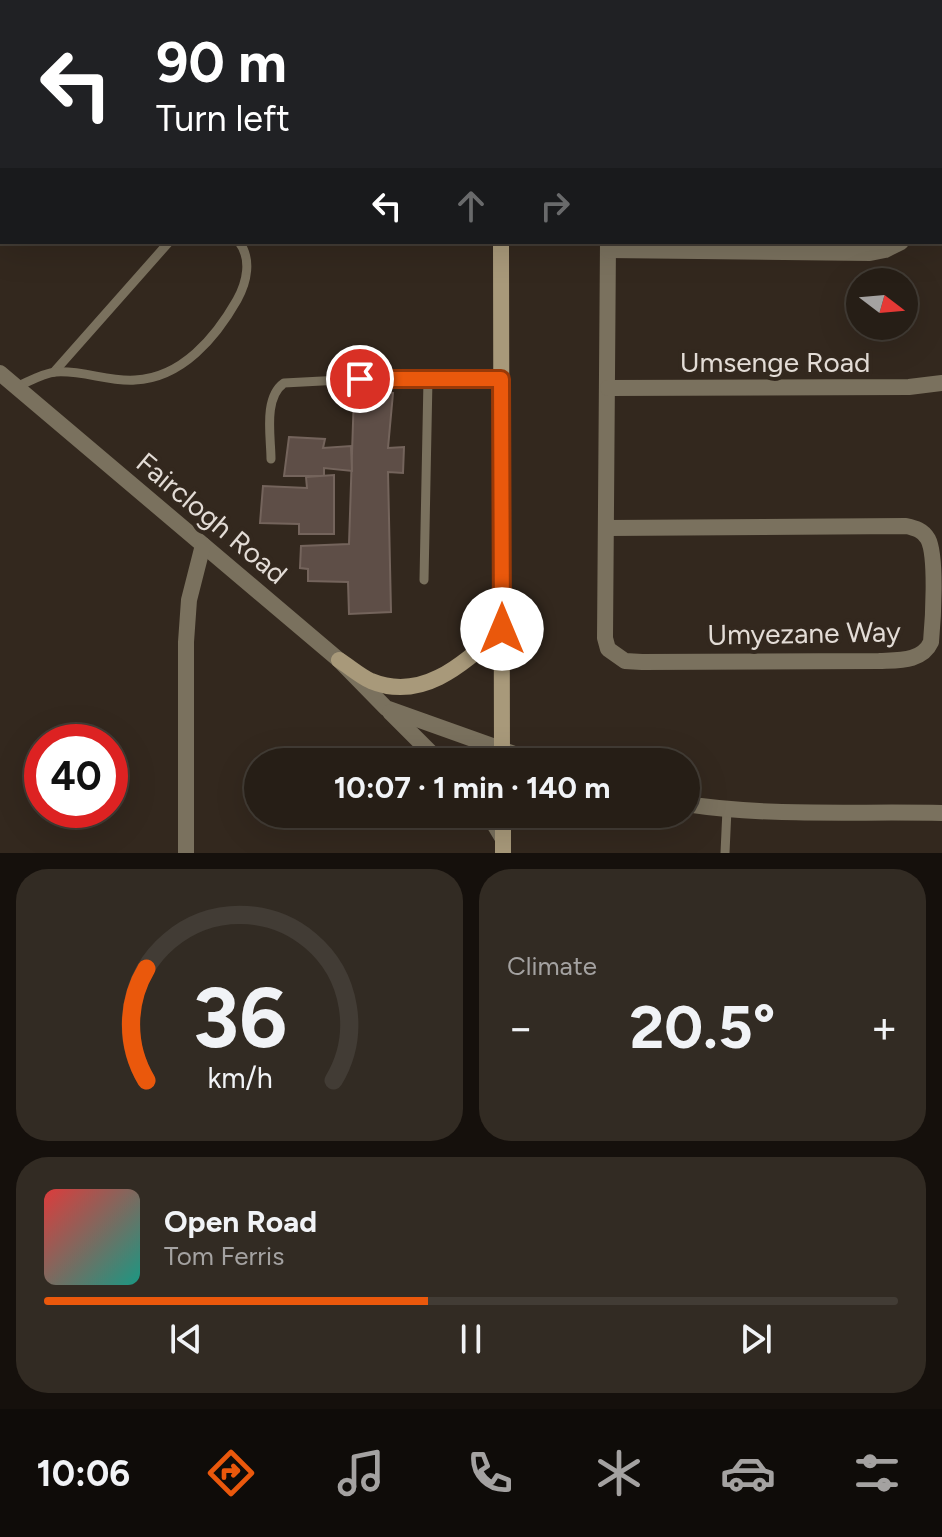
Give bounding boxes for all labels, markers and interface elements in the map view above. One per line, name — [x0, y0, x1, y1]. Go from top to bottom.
text: 90 m — [156, 29, 287, 96]
icon: left — [24, 32, 128, 136]
text: Turn left — [156, 97, 290, 140]
icon: left — [365, 184, 409, 228]
icon: ahead — [449, 184, 493, 228]
icon: right — [533, 184, 577, 228]
north arrow — [846, 268, 918, 340]
map controls — [846, 268, 918, 340]
pin — [326, 345, 394, 413]
street label: Umsenge Road — [680, 345, 870, 379]
icon: arrive — [338, 357, 382, 401]
street label: Fairclogh Road — [130, 445, 294, 591]
position arrow — [460, 587, 544, 671]
street label: Umyezane Way — [707, 614, 901, 652]
speed limit sign: 40 — [24, 724, 128, 828]
text: 10:07 · 1 min · 140 m — [334, 769, 610, 806]
text: Climate — [507, 950, 597, 982]
text: 36 — [192, 968, 287, 1068]
text: 20.5° — [629, 991, 776, 1063]
text: − — [507, 1001, 534, 1054]
text: + — [871, 1001, 898, 1054]
text: km/h — [207, 1061, 272, 1095]
text: Open Road — [164, 1203, 317, 1240]
text: Tom Ferris — [164, 1240, 284, 1272]
icon: previous — [164, 1317, 208, 1361]
icon: pause — [449, 1317, 493, 1361]
icon: next — [734, 1317, 778, 1361]
icon: directions — [203, 1445, 259, 1501]
icon: music — [333, 1445, 389, 1501]
icon: phone — [462, 1445, 518, 1501]
icon: climate — [591, 1445, 647, 1501]
icon: car — [720, 1445, 776, 1501]
icon: filters — [849, 1445, 905, 1501]
text: 10:06 — [37, 1452, 130, 1495]

